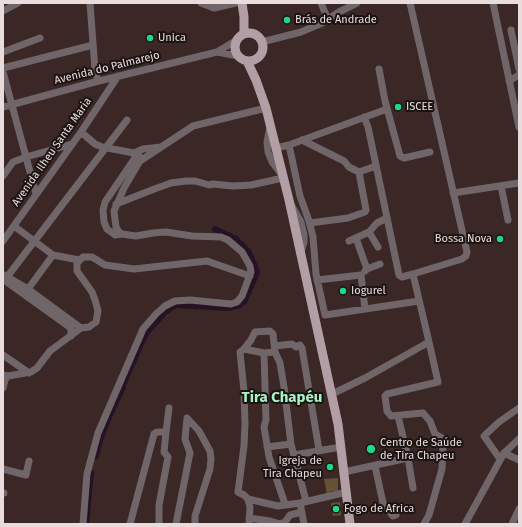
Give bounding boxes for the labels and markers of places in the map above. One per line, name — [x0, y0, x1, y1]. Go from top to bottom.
place label: Brás de Andrade — [295, 13, 377, 27]
marker: Brás de Andrade — [282, 15, 292, 25]
place label: Unica — [158, 31, 186, 45]
marker: Unica — [145, 33, 155, 43]
place label: ISCEE — [406, 100, 433, 114]
marker: ISCEE — [393, 102, 403, 112]
place label: Bossa Nova — [435, 232, 492, 246]
marker: Bossa Nova — [495, 234, 505, 244]
place label: Iogurel — [351, 284, 386, 298]
marker: Iogurel — [338, 286, 348, 296]
place label: Centro de Saúde de Tira Chapeu — [380, 436, 462, 462]
marker: Centro de Saúde de Tira Chapeu — [365, 443, 377, 455]
place label: Igreja de Tira Chapeu — [263, 454, 322, 480]
marker: Igreja de Tira Chapeu — [325, 462, 335, 472]
place label: Fogo de Africa — [344, 502, 414, 516]
marker: Fogo de Africa — [331, 504, 341, 514]

